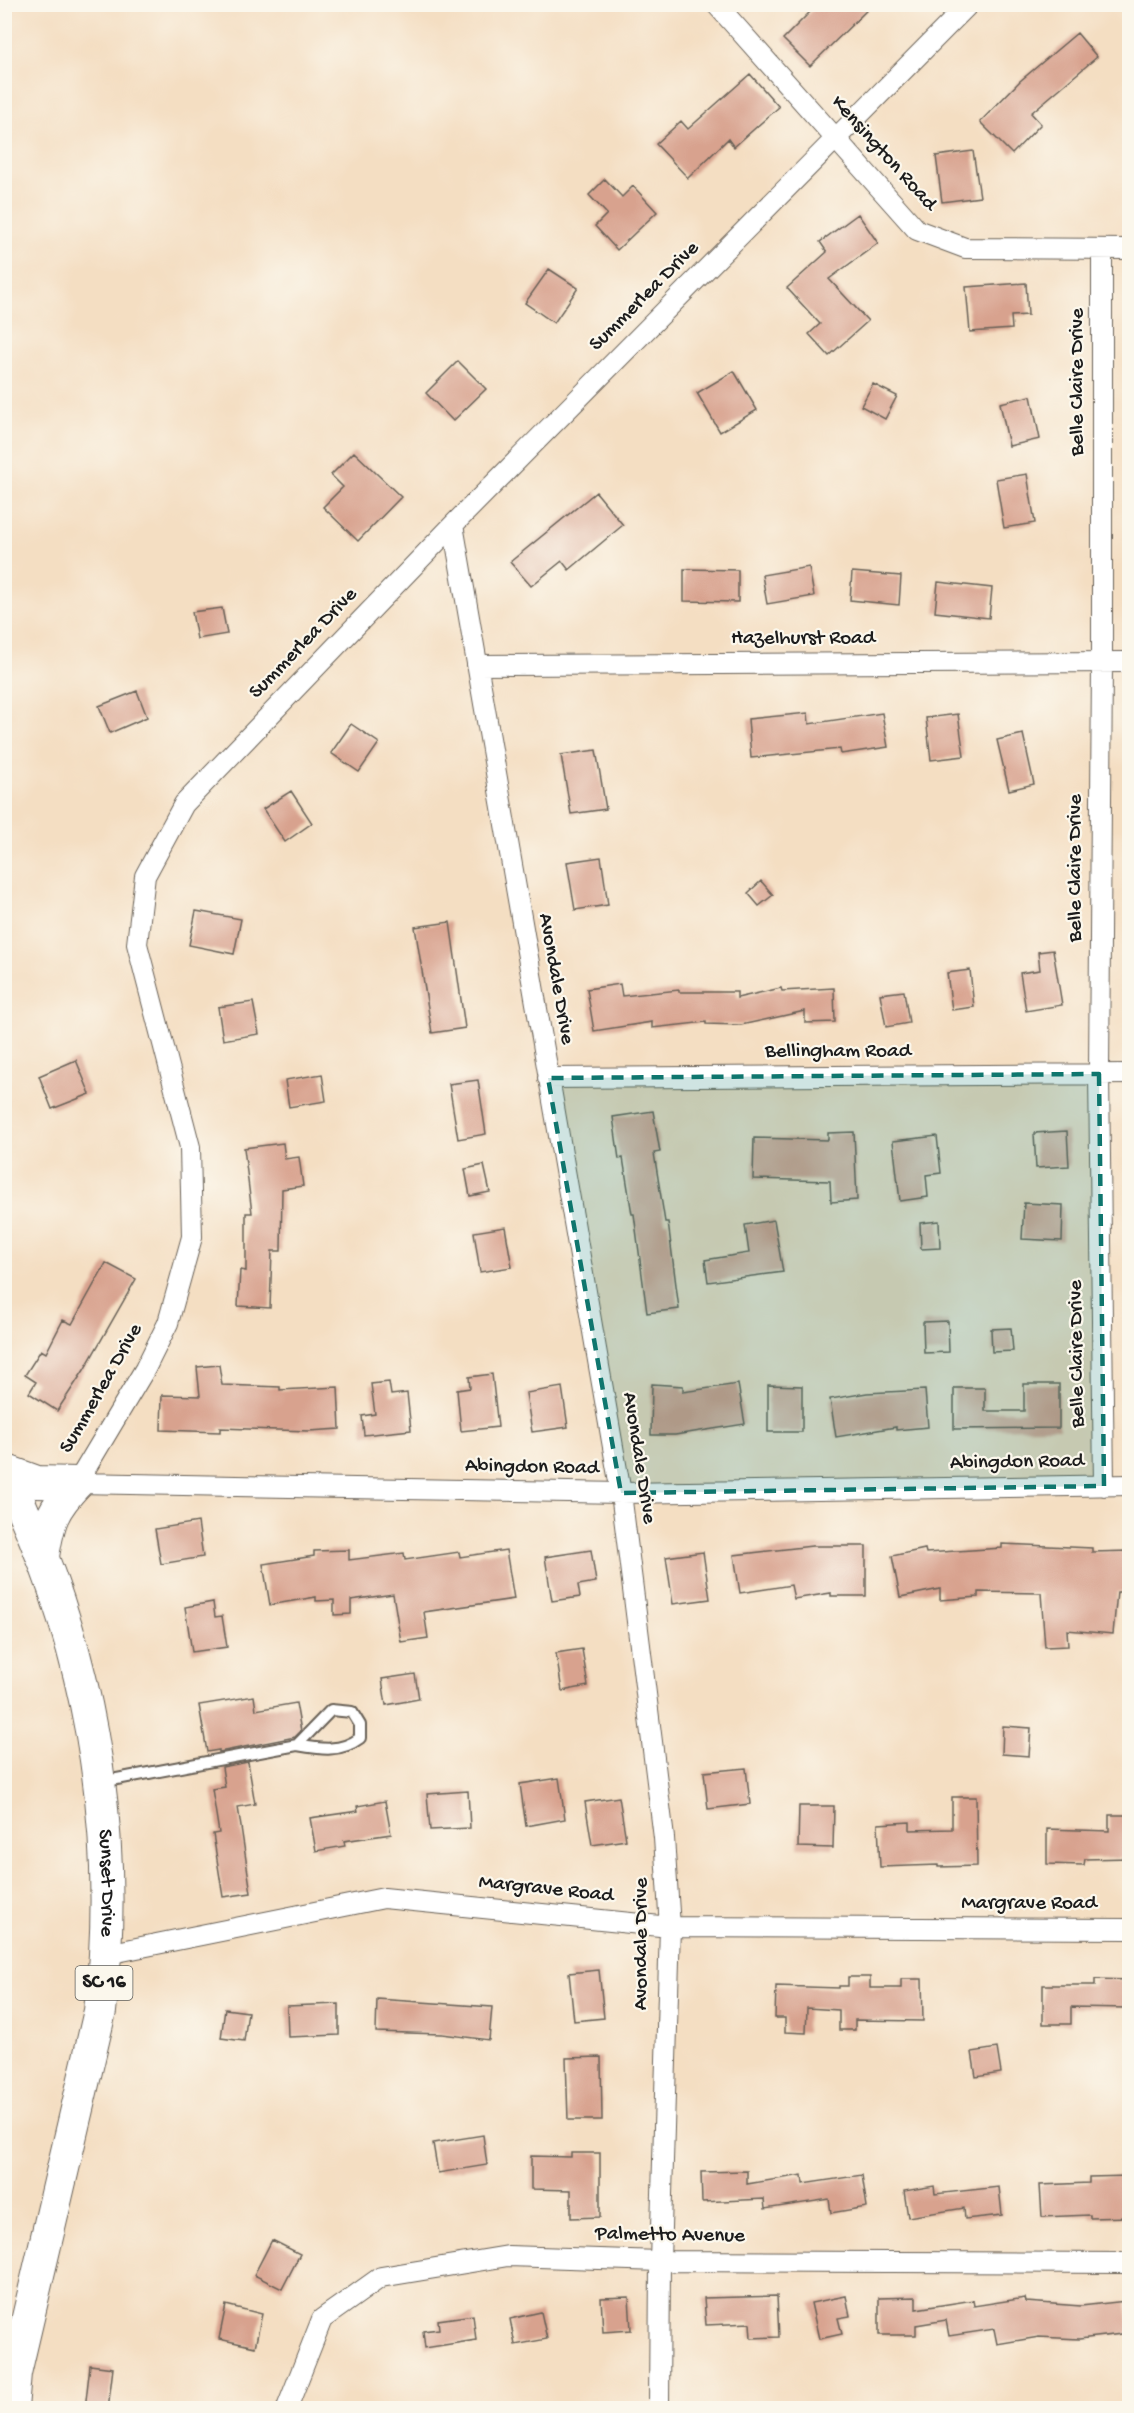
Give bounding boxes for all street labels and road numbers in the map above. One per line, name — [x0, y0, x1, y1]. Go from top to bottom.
street label: Kensington Road — [825, 91, 943, 218]
street label: Summerlea Drive — [585, 236, 706, 357]
street label: Belle Claire Drive — [1066, 307, 1091, 457]
street label: Summerlea Drive — [244, 582, 364, 705]
street label: Hazelhurst Road — [731, 627, 877, 652]
street label: Belle Claire Drive — [1064, 793, 1089, 943]
street label: Avondale Drive — [531, 911, 579, 1048]
street label: Bellingham Road — [764, 1040, 913, 1065]
street label: Belle Claire Drive — [1064, 1279, 1092, 1429]
street label: Summerlea Drive — [55, 1319, 150, 1458]
street label: Avondale Drive — [615, 1391, 661, 1527]
street label: Abingdon Road — [950, 1449, 1086, 1477]
street label: Abingdon Road — [465, 1454, 601, 1482]
street label: Sunset Drive — [91, 1828, 119, 1938]
street label: Margrave Road — [477, 1870, 616, 1910]
street label: Avondale Drive — [630, 1876, 655, 2010]
street label: Margrave Road — [961, 1892, 1099, 1917]
road number: SC 16 — [76, 1966, 132, 2000]
street label: Palmetto Avenue — [594, 2222, 746, 2250]

